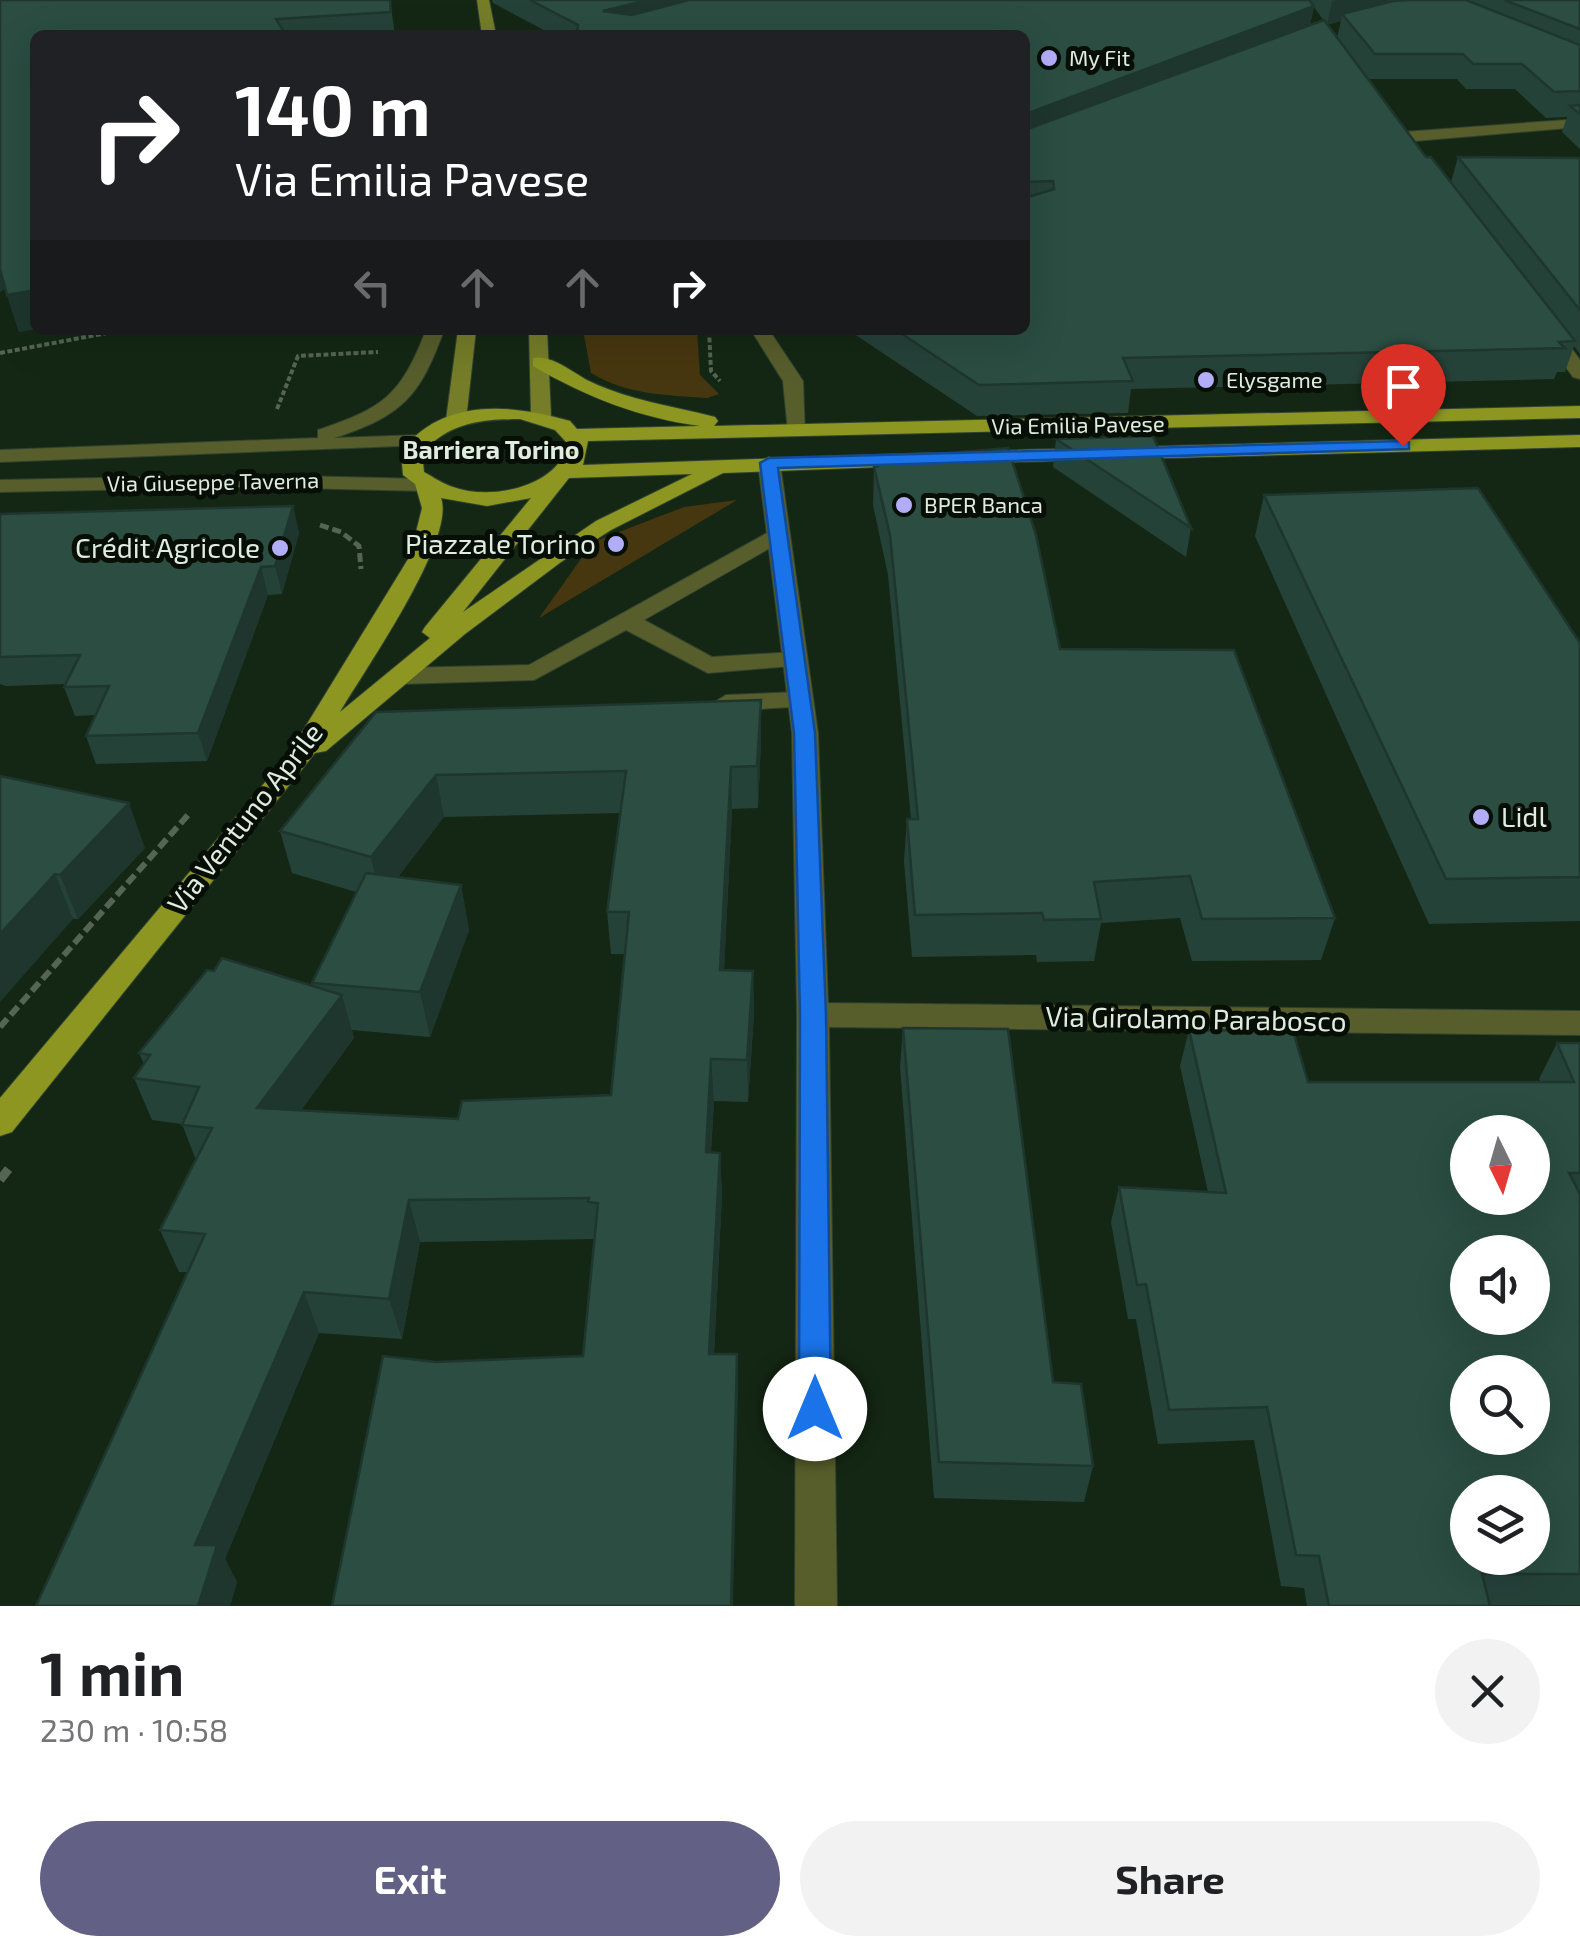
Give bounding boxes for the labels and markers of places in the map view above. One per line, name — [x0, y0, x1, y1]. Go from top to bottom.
place label: My Fit — [1069, 44, 1130, 70]
marker: My Fit — [1038, 47, 1060, 69]
pin — [1361, 344, 1446, 447]
place label: Elysgame — [1226, 366, 1323, 392]
marker: Elysgame — [1195, 369, 1217, 391]
place label: BPER Banca — [924, 491, 1043, 517]
marker: BPER Banca — [893, 494, 915, 516]
place label: Piazzale Torino — [405, 526, 596, 560]
place label: Crédit Agricole — [75, 530, 260, 564]
marker: Piazzale Torino — [605, 533, 627, 555]
marker: Crédit Agricole — [269, 537, 291, 559]
place label: Lidl — [1501, 799, 1547, 833]
marker: Lidl — [1470, 806, 1492, 828]

